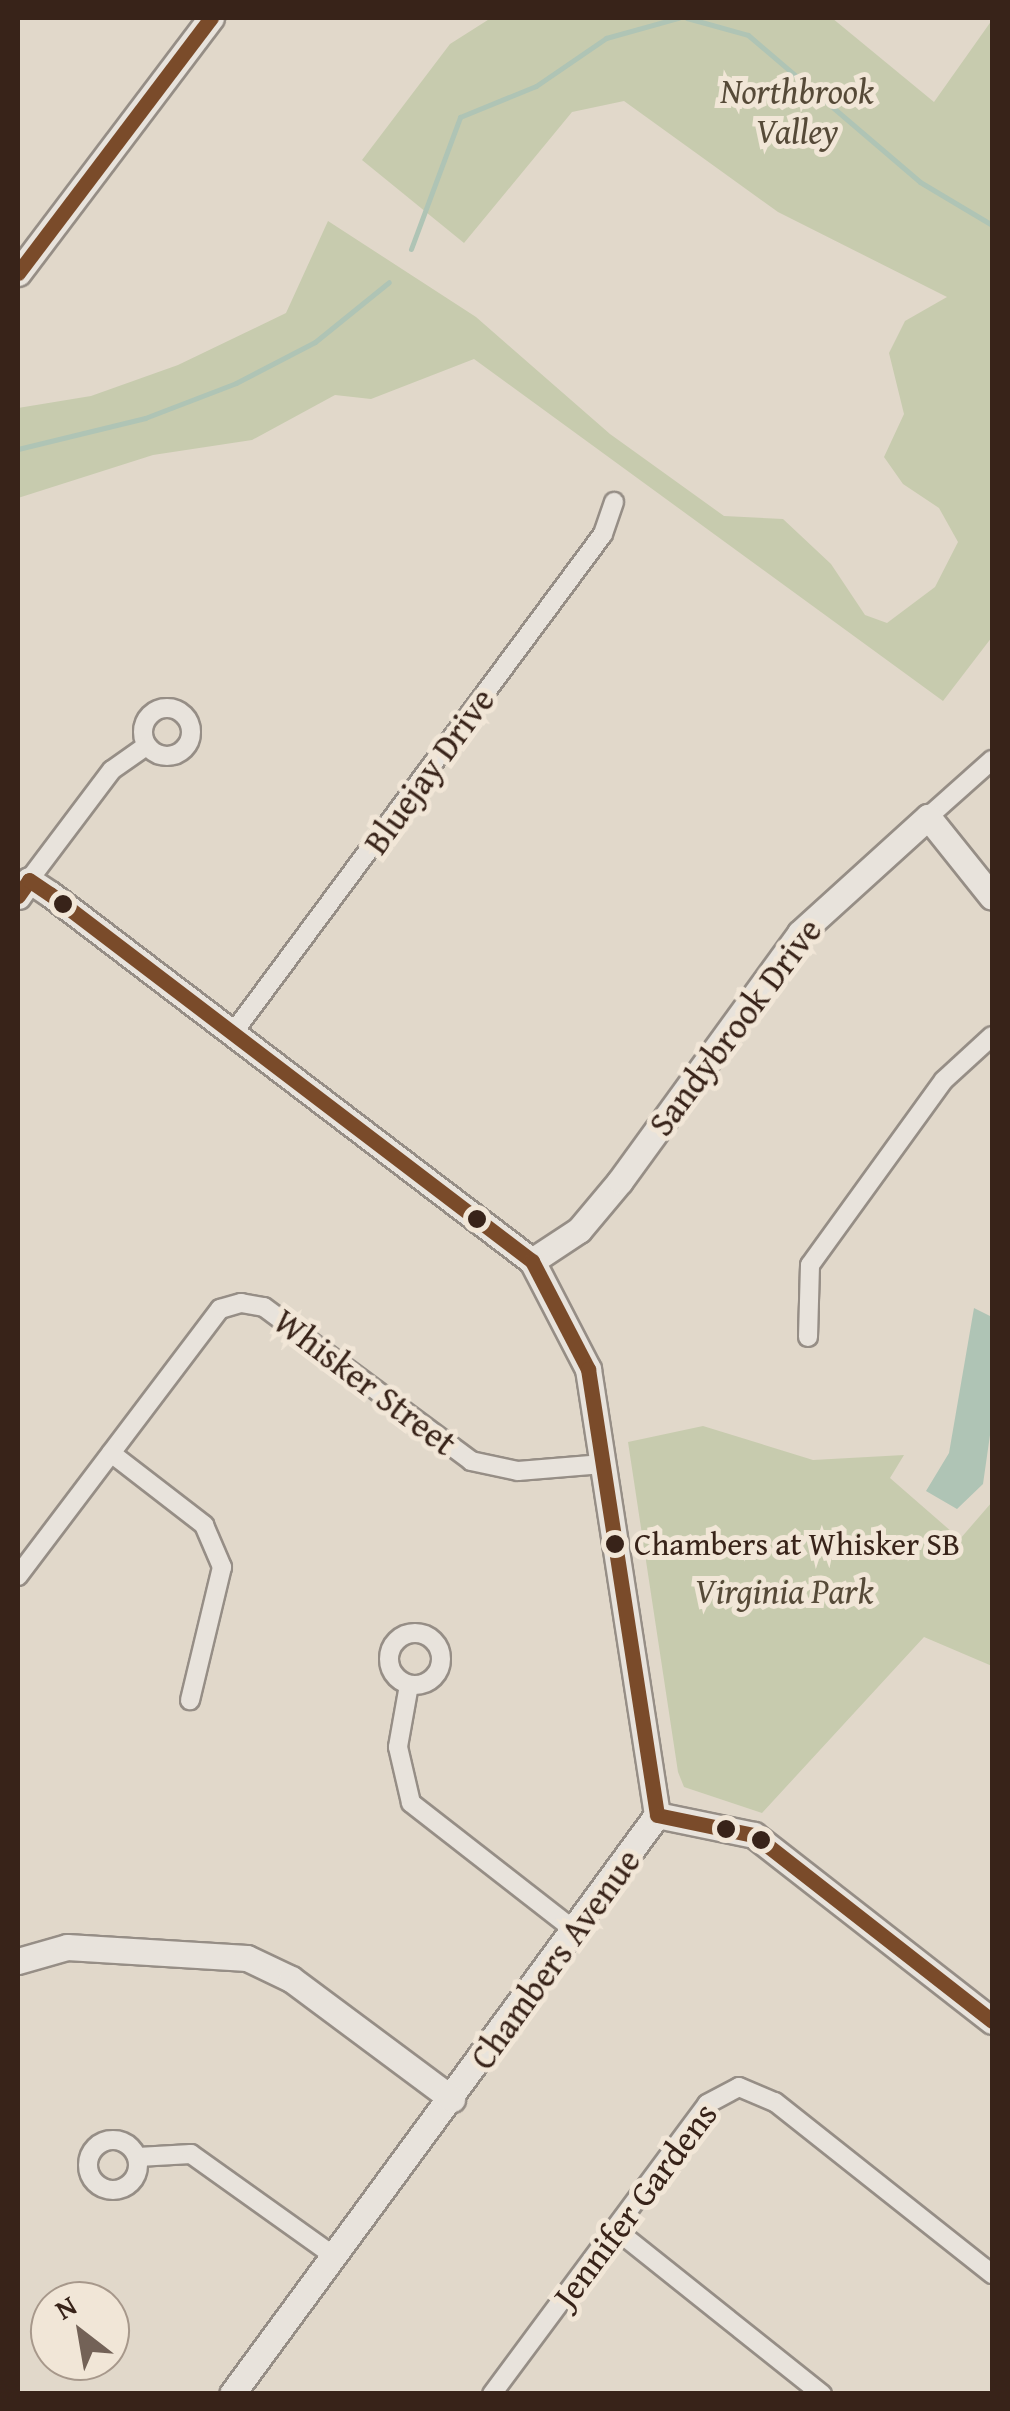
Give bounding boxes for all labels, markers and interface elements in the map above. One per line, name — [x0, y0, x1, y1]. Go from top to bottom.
park label: Northbrook Valley — [720, 70, 874, 152]
street label: Bluejay Drive — [355, 680, 503, 862]
unlabelled marker — [53, 894, 73, 914]
street label: Sandybrook Drive — [640, 910, 830, 1144]
unlabelled marker — [467, 1209, 487, 1229]
street label: Whisker Street — [266, 1300, 464, 1464]
place label: Chambers at Whisker SB — [634, 1525, 960, 1563]
marker: Chambers at Whisker SB — [605, 1534, 625, 1554]
park label: Virginia Park — [694, 1570, 874, 1612]
unlabelled marker — [716, 1819, 736, 1839]
unlabelled marker — [751, 1830, 771, 1850]
street label: Chambers Avenue — [461, 1841, 649, 2077]
street label: Jennifer Gardens — [544, 2094, 726, 2316]
north arrow — [30, 2281, 130, 2381]
text: N — [47, 2284, 84, 2329]

